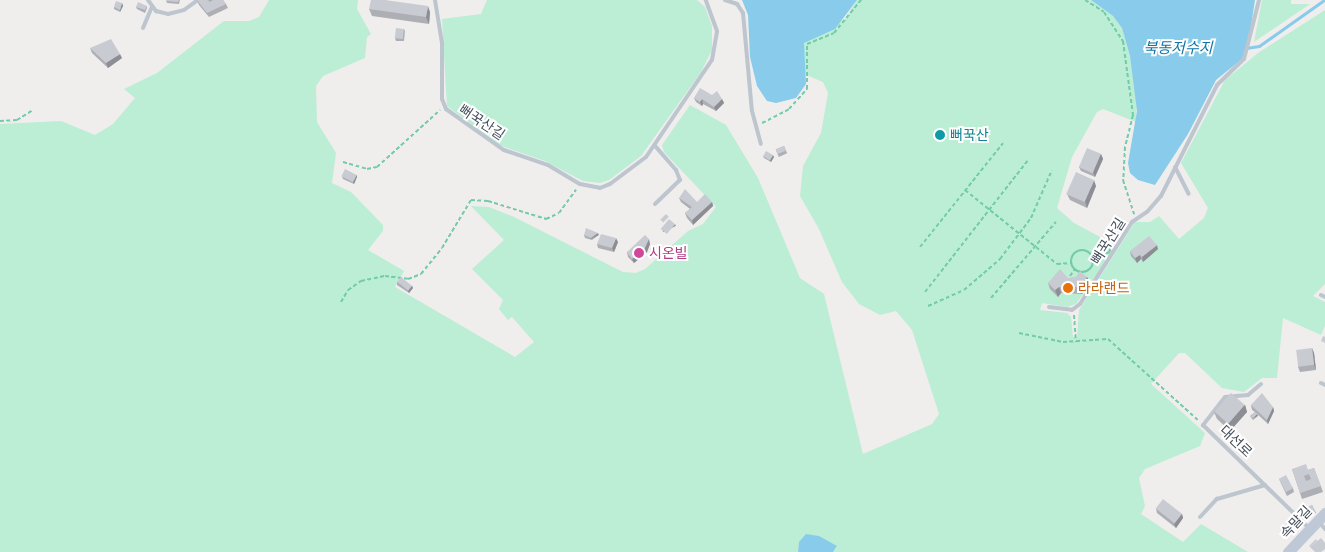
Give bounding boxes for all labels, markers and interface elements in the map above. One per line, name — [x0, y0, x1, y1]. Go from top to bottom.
water label: 북동저수지 — [1144, 39, 1212, 57]
street label: 뻐꾹산길 — [456, 101, 508, 143]
place label: 뻐꾹산 — [950, 127, 989, 143]
marker: 뻐꾹산 — [934, 129, 946, 141]
street label: 뻐꾹산길 — [1087, 215, 1129, 267]
place label: 시온빌 — [649, 245, 688, 261]
marker: 시온빌 — [633, 247, 645, 259]
place label: 라라랜드 — [1078, 280, 1130, 296]
marker: 라라랜드 — [1062, 282, 1074, 294]
street label: 대선로 — [1216, 422, 1256, 460]
street label: 속말길 — [1277, 502, 1315, 542]

